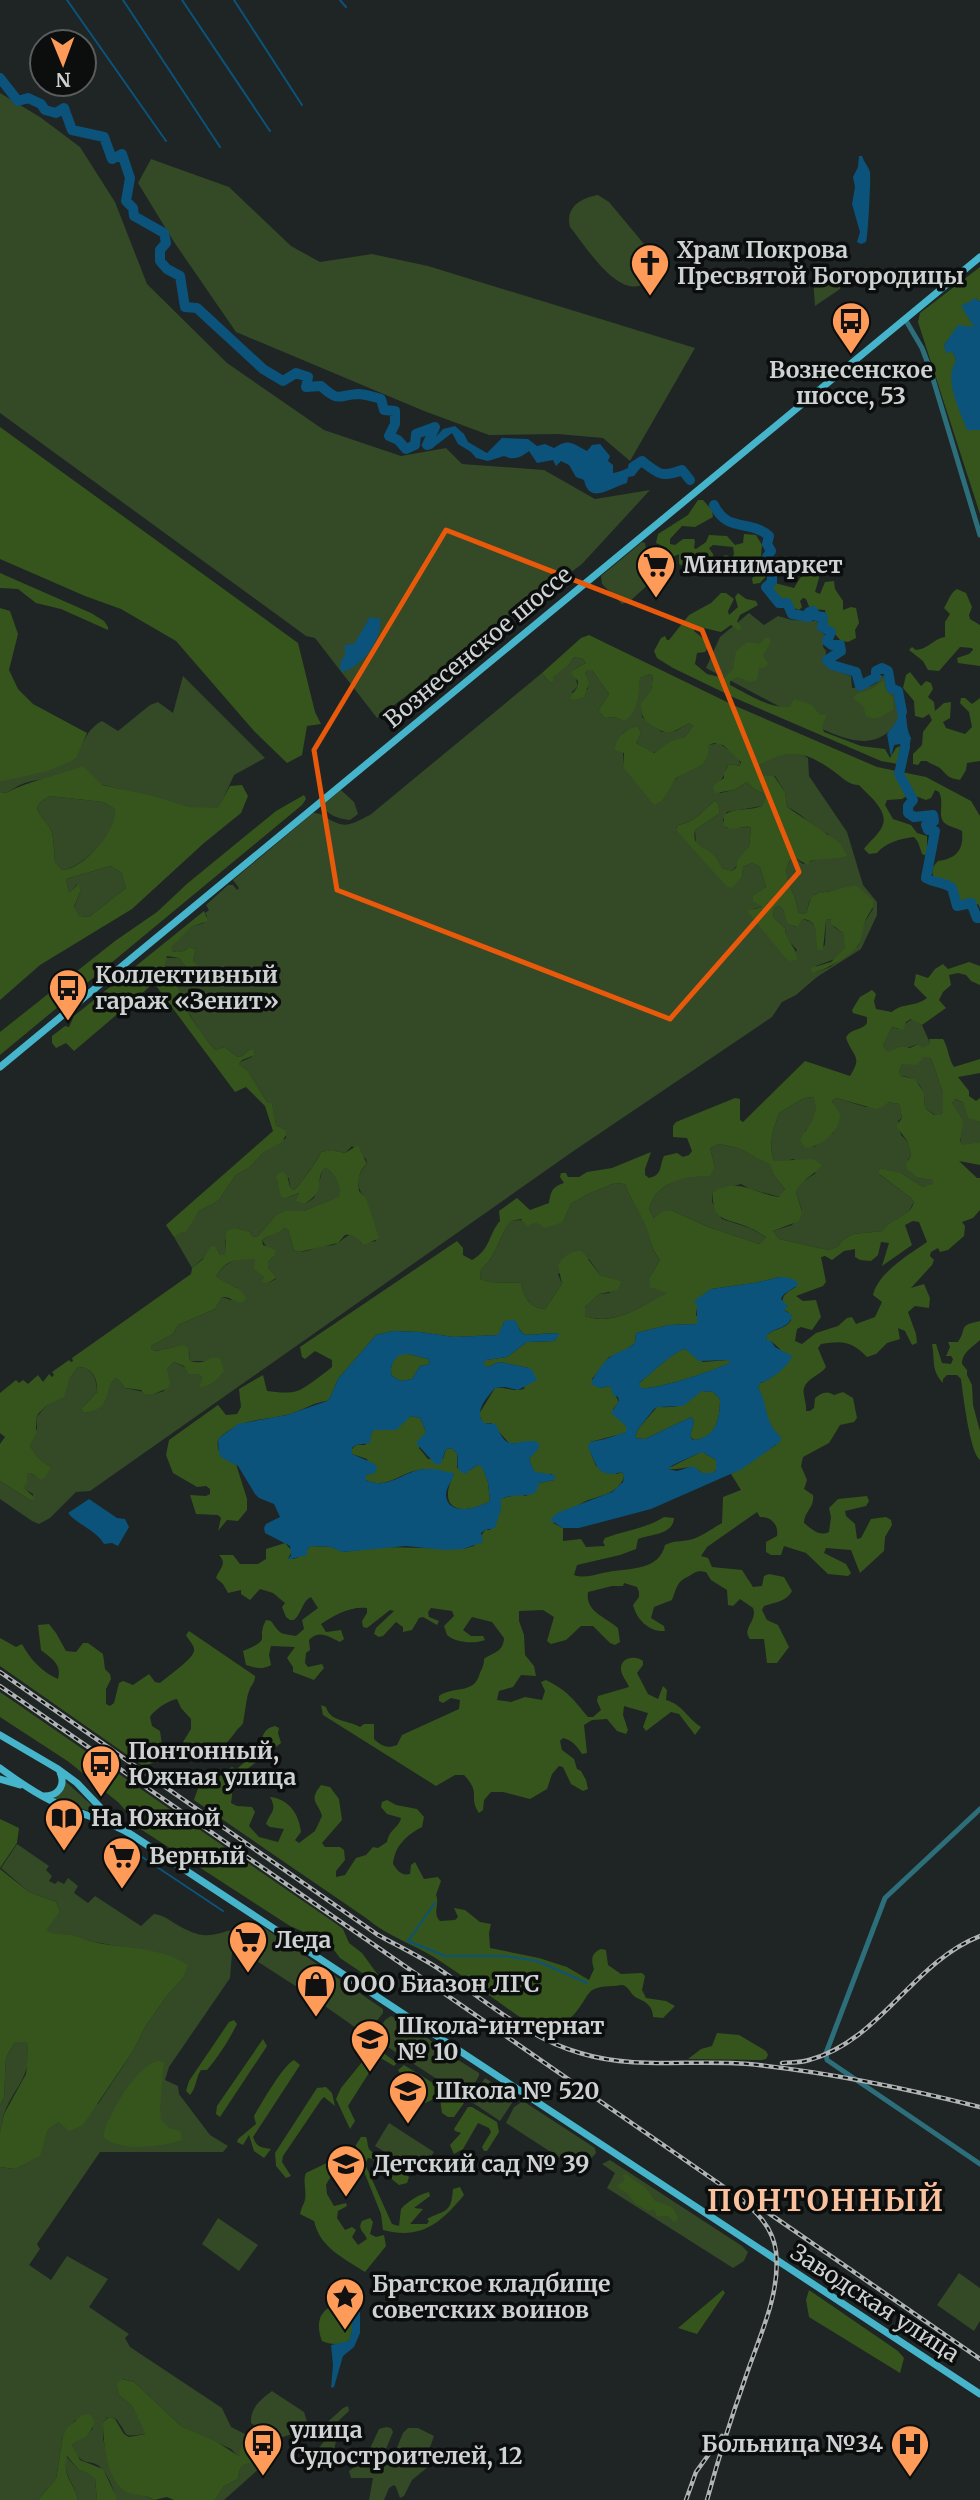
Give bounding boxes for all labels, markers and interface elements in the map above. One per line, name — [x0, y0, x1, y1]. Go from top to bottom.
north arrow — [28, 28, 98, 98]
text: N — [56, 68, 71, 92]
place label: Храм Покрова Пресвятой Богородицы — [677, 235, 964, 290]
church icon: Храм Покрова Пресвятой Богородицы — [629, 242, 671, 297]
bus stop icon: Вознесенское шоссе, 53 — [830, 300, 872, 355]
place label: Вознесенское шоссе, 53 — [769, 355, 933, 411]
supermarket icon: Минимаркет — [635, 544, 677, 599]
place label: Минимаркет — [683, 550, 843, 579]
street label: Вознесенское шоссе — [378, 560, 577, 733]
place label: Коллективный гараж «Зенит» — [95, 960, 279, 1015]
bus stop icon: Коллективный гараж «Зенит» — [47, 967, 89, 1022]
place label: Понтонный, Южная улица — [128, 1736, 296, 1791]
bus stop icon: Понтонный, Южная улица — [80, 1743, 122, 1798]
library icon: На Южной — [43, 1797, 85, 1852]
place label: На Южной — [91, 1803, 221, 1832]
supermarket icon: Верный — [101, 1835, 143, 1890]
place label: Верный — [149, 1841, 246, 1870]
supermarket icon: Леда — [227, 1919, 269, 1974]
place label: Леда — [275, 1925, 332, 1954]
shop icon: ООО Биазон ЛГС — [295, 1963, 337, 2018]
place label: ООО Биазон ЛГС — [343, 1969, 540, 1998]
place label: Школа-интернат № 10 — [397, 2011, 605, 2066]
school or university icon: Школа-интернат № 10 — [349, 2018, 391, 2073]
school or university icon: Школа № 520 — [387, 2070, 429, 2125]
place label: Школа № 520 — [435, 2076, 600, 2105]
school or university icon: Детский сад № 39 — [325, 2143, 367, 2198]
place label: Детский сад № 39 — [373, 2149, 589, 2178]
district label: ПОНТОННЫЙ — [707, 2181, 945, 2219]
street label: Заводская улица — [785, 2237, 965, 2368]
place label: Братское кладбище советских воинов — [372, 2269, 611, 2324]
place icon: Братское кладбище советских воинов — [324, 2276, 366, 2331]
place label: улица Судостроителей, 12 — [290, 2415, 522, 2471]
bus stop icon: улица Судостроителей, 12 — [242, 2422, 284, 2477]
hospital icon: Больница №34 — [889, 2423, 931, 2478]
place label: Больница №34 — [701, 2429, 883, 2458]

